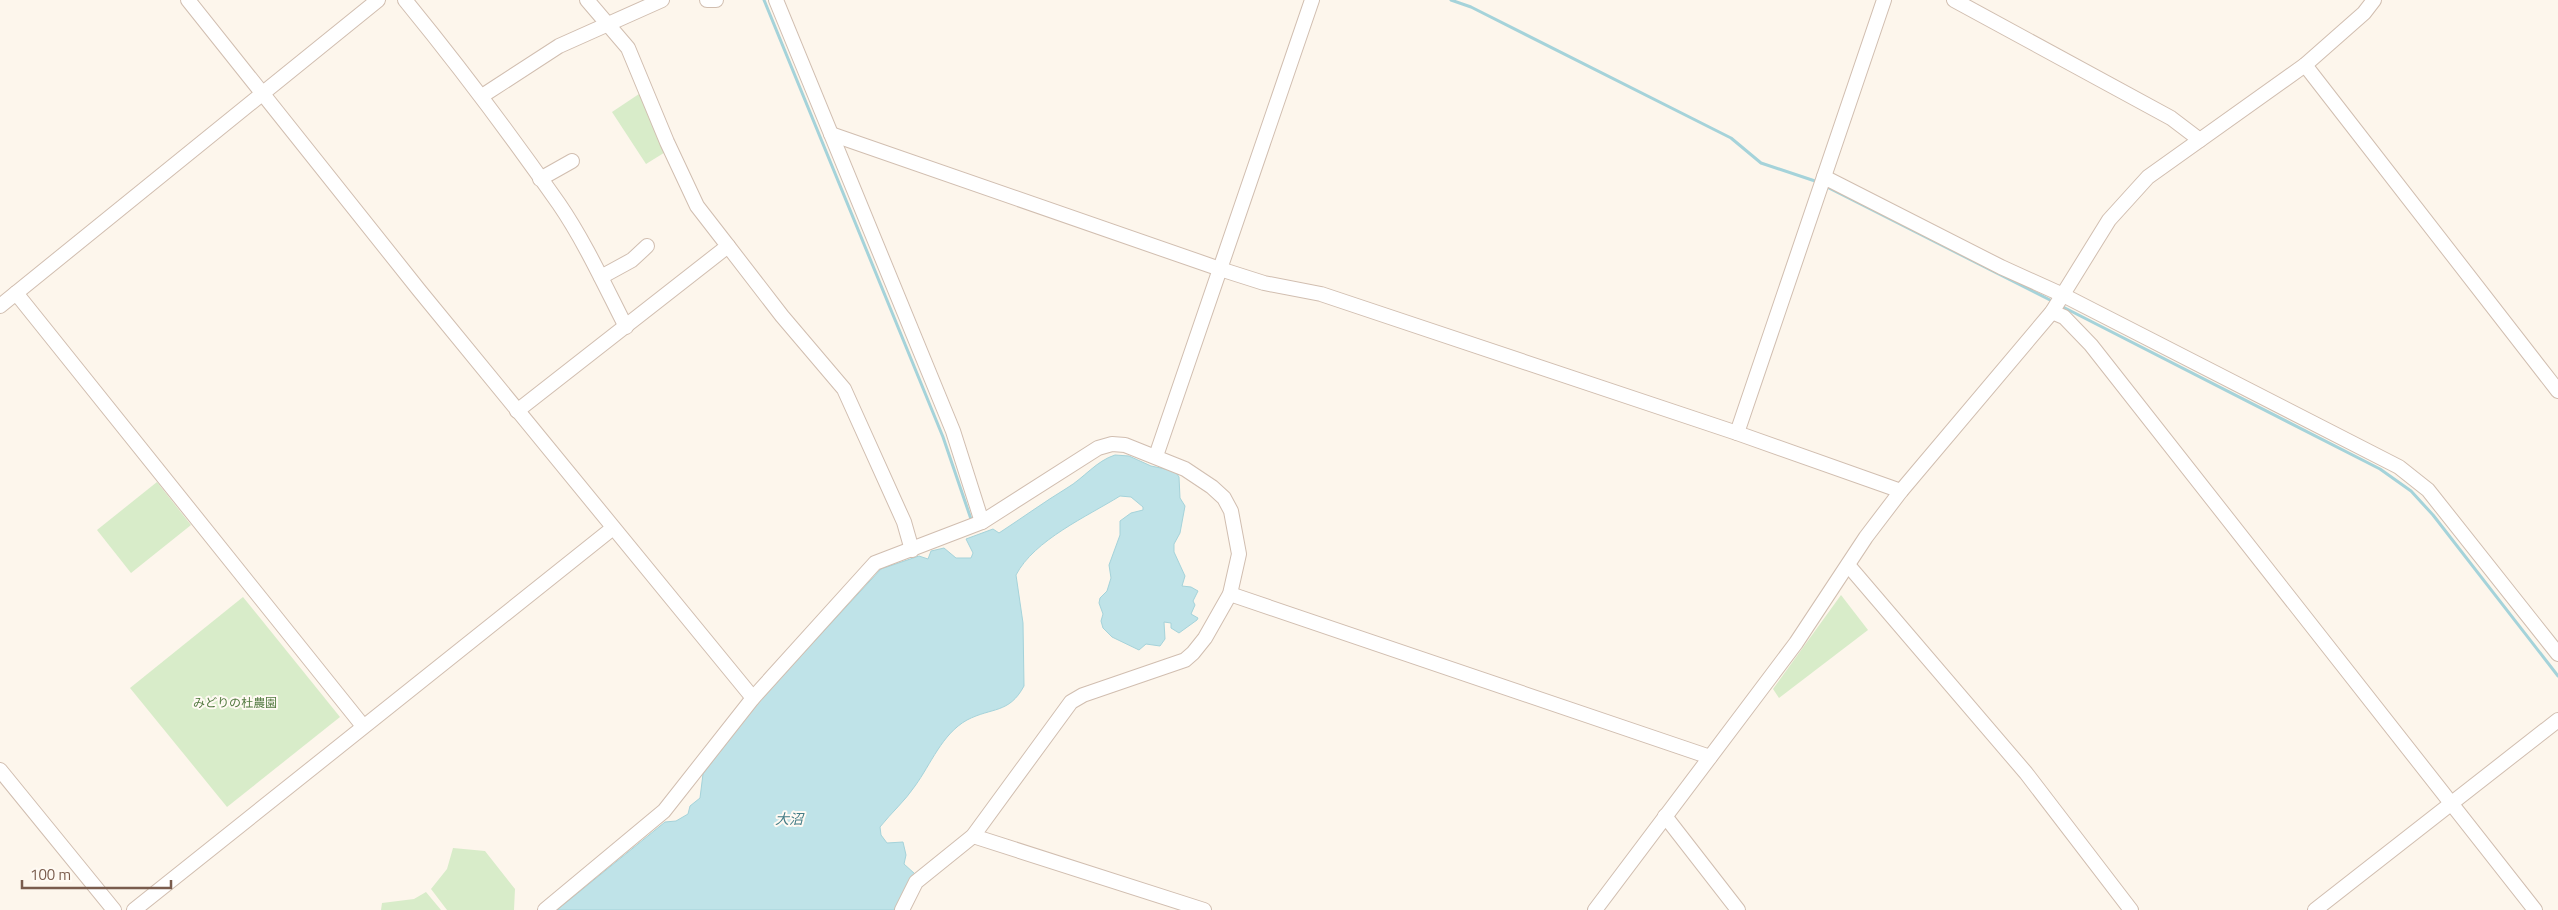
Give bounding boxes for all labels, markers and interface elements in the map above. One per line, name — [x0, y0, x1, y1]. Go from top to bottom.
park label: みどりの杜農園 — [193, 693, 277, 712]
water label: 大沼 — [775, 808, 805, 829]
scale bar — [22, 858, 171, 890]
text: 100 m — [30, 863, 71, 886]

